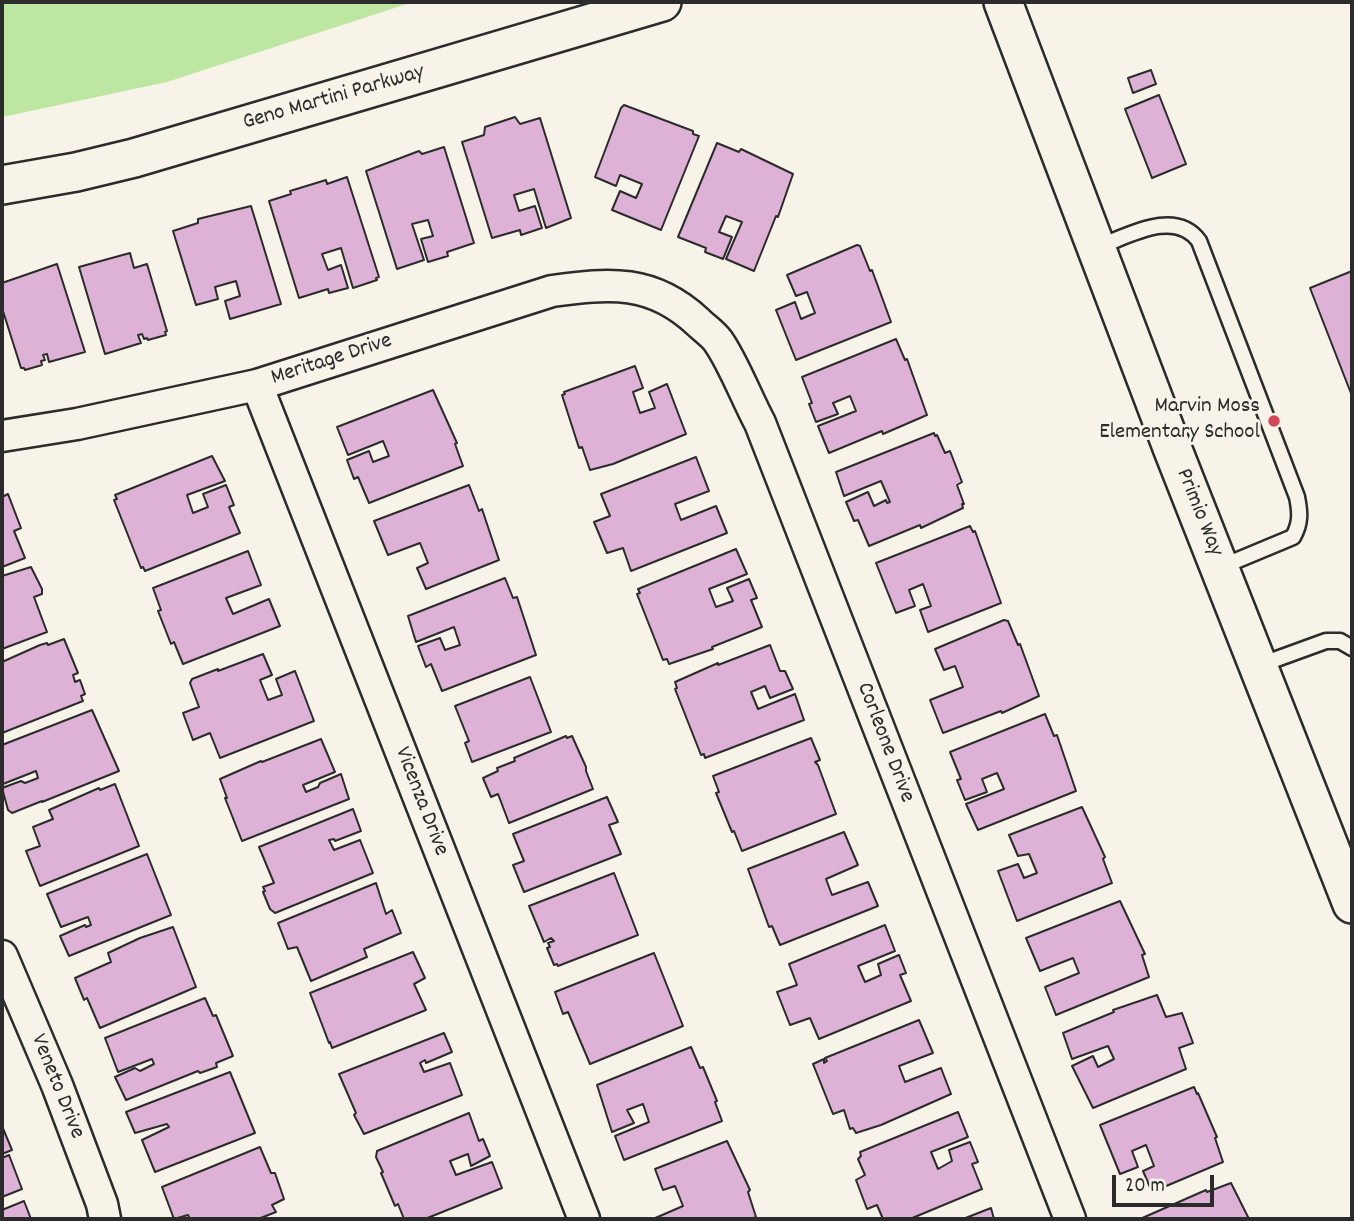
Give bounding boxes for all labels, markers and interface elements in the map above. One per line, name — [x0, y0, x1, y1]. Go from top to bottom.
street label: Geno Martini Parkway — [240, 60, 428, 138]
street label: Meritage Drive — [268, 329, 396, 393]
place label: Marvin Moss Elementary School — [1099, 394, 1260, 448]
marker: Marvin Moss Elementary School — [1266, 413, 1282, 429]
street label: Primio Way — [1168, 465, 1228, 561]
street label: Corleone Drive — [848, 679, 920, 807]
street label: Vicenza Drive — [387, 744, 453, 860]
street label: Veneto Drive — [23, 1031, 89, 1143]
scale bar — [1116, 1162, 1218, 1206]
text: 20 m — [1125, 1172, 1165, 1202]

